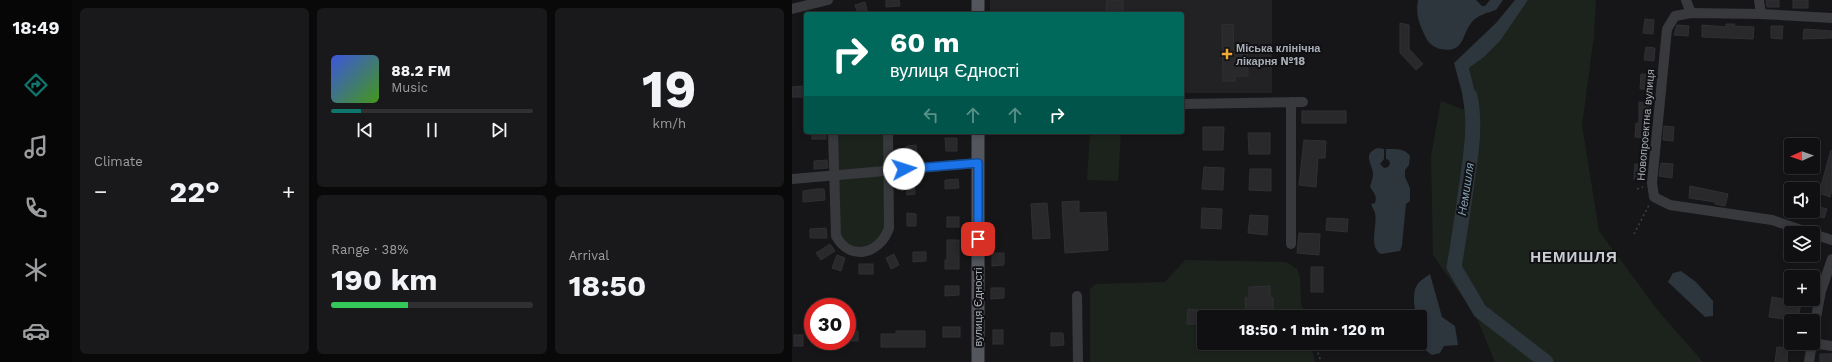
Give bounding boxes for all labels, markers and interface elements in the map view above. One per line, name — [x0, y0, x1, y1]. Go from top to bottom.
text: 18:49 — [12, 17, 60, 38]
text: 60 m — [890, 26, 960, 59]
icon: right — [824, 28, 876, 80]
place label: Міська клінічна лікарня №18 — [1236, 42, 1321, 68]
marker: Міська клінічна лікарня №18 — [1221, 48, 1233, 60]
text: 19 — [642, 59, 697, 120]
text: вулиця Єдності — [890, 60, 1019, 81]
text: 88.2 FM — [391, 62, 451, 80]
street label: Новопроектна вулиця — [1635, 69, 1657, 181]
icon: directions — [22, 71, 50, 99]
text: Music — [391, 80, 428, 95]
icon: left — [920, 104, 942, 126]
icon: ahead — [962, 104, 984, 126]
icon: ahead — [1004, 104, 1026, 126]
icon: right — [1046, 104, 1068, 126]
text: km/h — [653, 116, 686, 131]
icon: previous — [354, 119, 376, 141]
icon: pause — [421, 119, 443, 141]
icon: next — [488, 119, 510, 141]
icon: music — [22, 133, 50, 161]
north arrow — [1784, 138, 1820, 174]
map controls — [1784, 138, 1820, 350]
position arrow — [883, 148, 925, 190]
text: Climate — [94, 154, 143, 169]
water label: Немишля — [1455, 161, 1477, 216]
text: 22° — [169, 174, 220, 209]
text: − — [94, 179, 107, 204]
text: + — [282, 179, 295, 204]
button: sound — [1784, 182, 1820, 218]
icon: phone — [22, 194, 50, 222]
pin — [961, 222, 995, 256]
button: layers — [1784, 226, 1820, 262]
icon: arrive — [967, 228, 989, 250]
text: Range · 38% — [331, 242, 408, 257]
text: Arrival — [569, 248, 609, 263]
district label: НЕМИШЛЯ — [1530, 248, 1618, 266]
icon: climate — [22, 256, 50, 284]
text: 190 km — [331, 262, 438, 297]
text: 18:50 — [569, 268, 646, 303]
street label: вулиця Єдності — [972, 268, 985, 346]
button: + — [1784, 270, 1820, 306]
speed limit sign: 30 — [804, 298, 856, 350]
button: − — [1784, 314, 1820, 350]
icon: car — [22, 317, 50, 345]
text: 18:50 · 1 min · 120 m — [1239, 321, 1385, 339]

